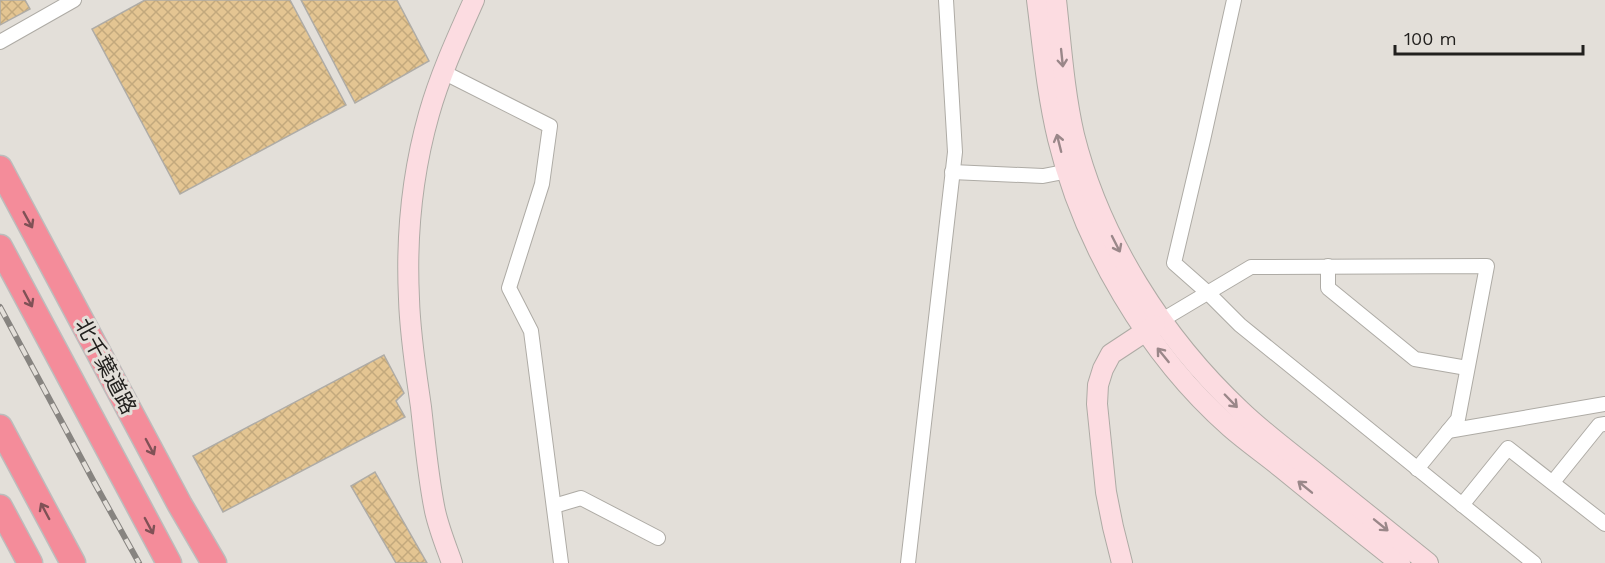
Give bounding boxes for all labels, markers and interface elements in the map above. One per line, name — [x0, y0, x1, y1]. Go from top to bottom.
scale bar — [1395, 18, 1582, 56]
text: 100 m — [1404, 28, 1457, 49]
one-way arrow — [1057, 48, 1068, 68]
one-way arrow — [1053, 134, 1065, 153]
one-way arrow — [22, 211, 34, 228]
one-way arrow — [1111, 235, 1122, 253]
one-way arrow — [22, 290, 34, 308]
street label: 北千葉道路 — [70, 314, 142, 418]
one-way arrow — [1157, 347, 1170, 363]
one-way arrow — [1224, 393, 1238, 408]
one-way arrow — [145, 438, 156, 456]
one-way arrow — [1298, 481, 1314, 494]
one-way arrow — [39, 503, 50, 521]
one-way arrow — [144, 517, 155, 535]
one-way arrow — [1373, 519, 1389, 532]

